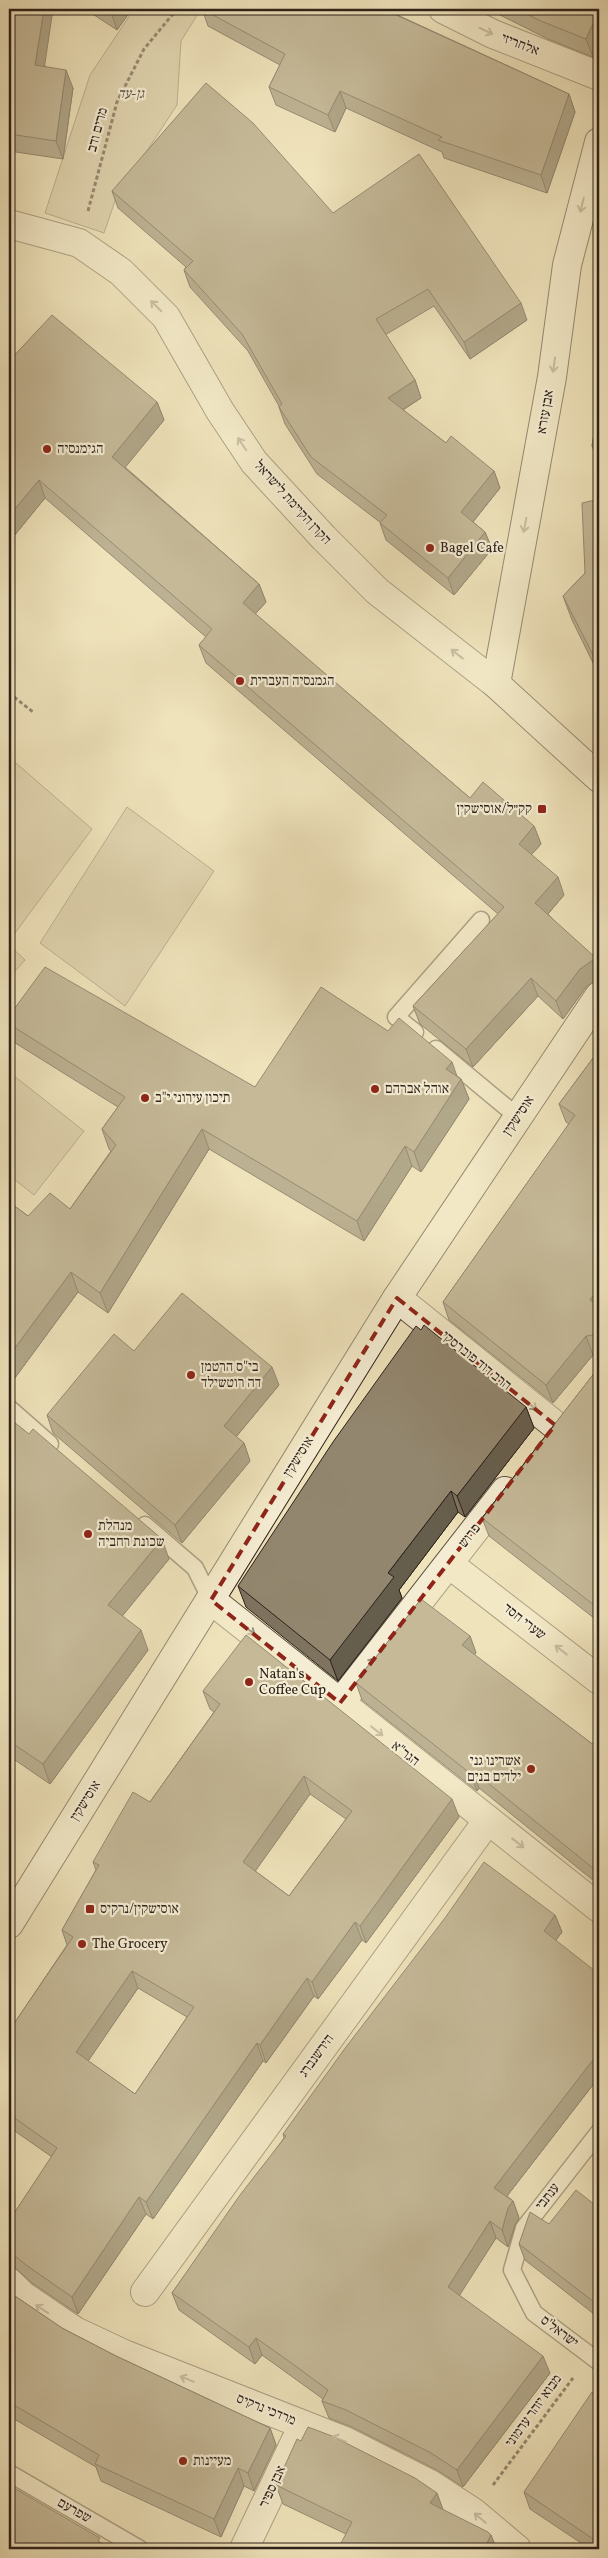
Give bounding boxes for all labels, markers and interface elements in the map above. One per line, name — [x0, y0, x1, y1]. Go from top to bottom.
one-way arrow — [479, 26, 494, 36]
street label: אלחריזי — [498, 29, 542, 61]
park label: גן-עד — [118, 85, 145, 104]
street label: מרים ודב — [83, 106, 113, 154]
one-way arrow — [577, 197, 586, 213]
one-way arrow — [150, 301, 162, 313]
one-way arrow — [549, 357, 559, 373]
street label: אבן עזרא — [533, 388, 559, 436]
one-way arrow — [236, 437, 246, 451]
place label: הגימנסיה — [57, 440, 103, 459]
marker: הגימנסיה — [41, 443, 53, 455]
street label: הקרן הקיימת לישראל — [249, 457, 335, 549]
one-way arrow — [520, 517, 529, 533]
place label: Bagel Cafe — [440, 539, 504, 558]
marker: Bagel Cafe — [424, 542, 436, 554]
one-way arrow — [451, 648, 464, 659]
place label: הגמנסיה העברית — [250, 672, 334, 691]
marker: הגמנסיה העברית — [234, 675, 246, 687]
place label: קק״ל/אוסישקין — [457, 800, 532, 819]
marker: קק״ל/אוסישקין — [536, 803, 548, 815]
place label: אוהל אברהם — [385, 1080, 449, 1099]
marker: אוהל אברהם — [369, 1083, 381, 1095]
place label: תיכון עירוני י"ב — [155, 1089, 231, 1108]
marker: תיכון עירוני י"ב — [139, 1092, 151, 1104]
street label: אוסישקין — [499, 1092, 539, 1140]
street label: הרב דוד פוברסקי — [437, 1327, 515, 1395]
place label: בי"ס הרטמן דה רוטשילד — [201, 1358, 261, 1393]
marker: בי"ס הרטמן דה רוטשילד — [185, 1369, 197, 1381]
one-way arrow — [524, 1400, 537, 1411]
street label: אוסישקין — [279, 1433, 319, 1481]
place label: מנהלת שכונת רחביה — [98, 1517, 165, 1552]
street label: פרוש — [454, 1520, 486, 1552]
marker: מנהלת שכונת רחביה — [82, 1528, 94, 1540]
street label: שערי חסד — [499, 1599, 550, 1645]
one-way arrow — [243, 1625, 256, 1636]
one-way arrow — [555, 1645, 568, 1656]
one-way arrow — [365, 1658, 376, 1671]
place label: Natan's Coffee Cup — [259, 1665, 326, 1700]
marker: Natan's Coffee Cup — [243, 1676, 255, 1688]
one-way arrow — [370, 1726, 383, 1737]
street label: הגר"א — [387, 1737, 423, 1771]
place label: אשרינו גני ילדים בנים — [467, 1752, 521, 1787]
marker: אשרינו גני ילדים בנים — [525, 1763, 537, 1775]
street label: אוסישקין — [66, 1777, 106, 1825]
one-way arrow — [511, 1838, 524, 1849]
place label: אוסישקין/נרקיס — [100, 1900, 179, 1919]
marker: אוסישקין/נרקיס — [84, 1903, 96, 1915]
place label: The Grocery — [92, 1935, 168, 1954]
marker: The Grocery — [76, 1938, 88, 1950]
street label: הירשנברג — [295, 2031, 339, 2081]
street label: ענתבי — [531, 2179, 565, 2215]
one-way arrow — [35, 2303, 49, 2313]
street label: ישראל'ס — [536, 2311, 582, 2353]
street label: מבוא יזהר ערמוני — [501, 2371, 567, 2451]
one-way arrow — [180, 2374, 196, 2383]
street label: מרדכי נרקיס — [233, 2389, 299, 2431]
one-way arrow — [332, 2433, 347, 2443]
place label: מעיינות — [193, 2452, 231, 2471]
marker: מעיינות — [177, 2455, 189, 2467]
street label: אבן ספיר — [255, 2463, 291, 2511]
street label: שפרעם — [53, 2494, 95, 2529]
one-way arrow — [474, 2512, 487, 2523]

